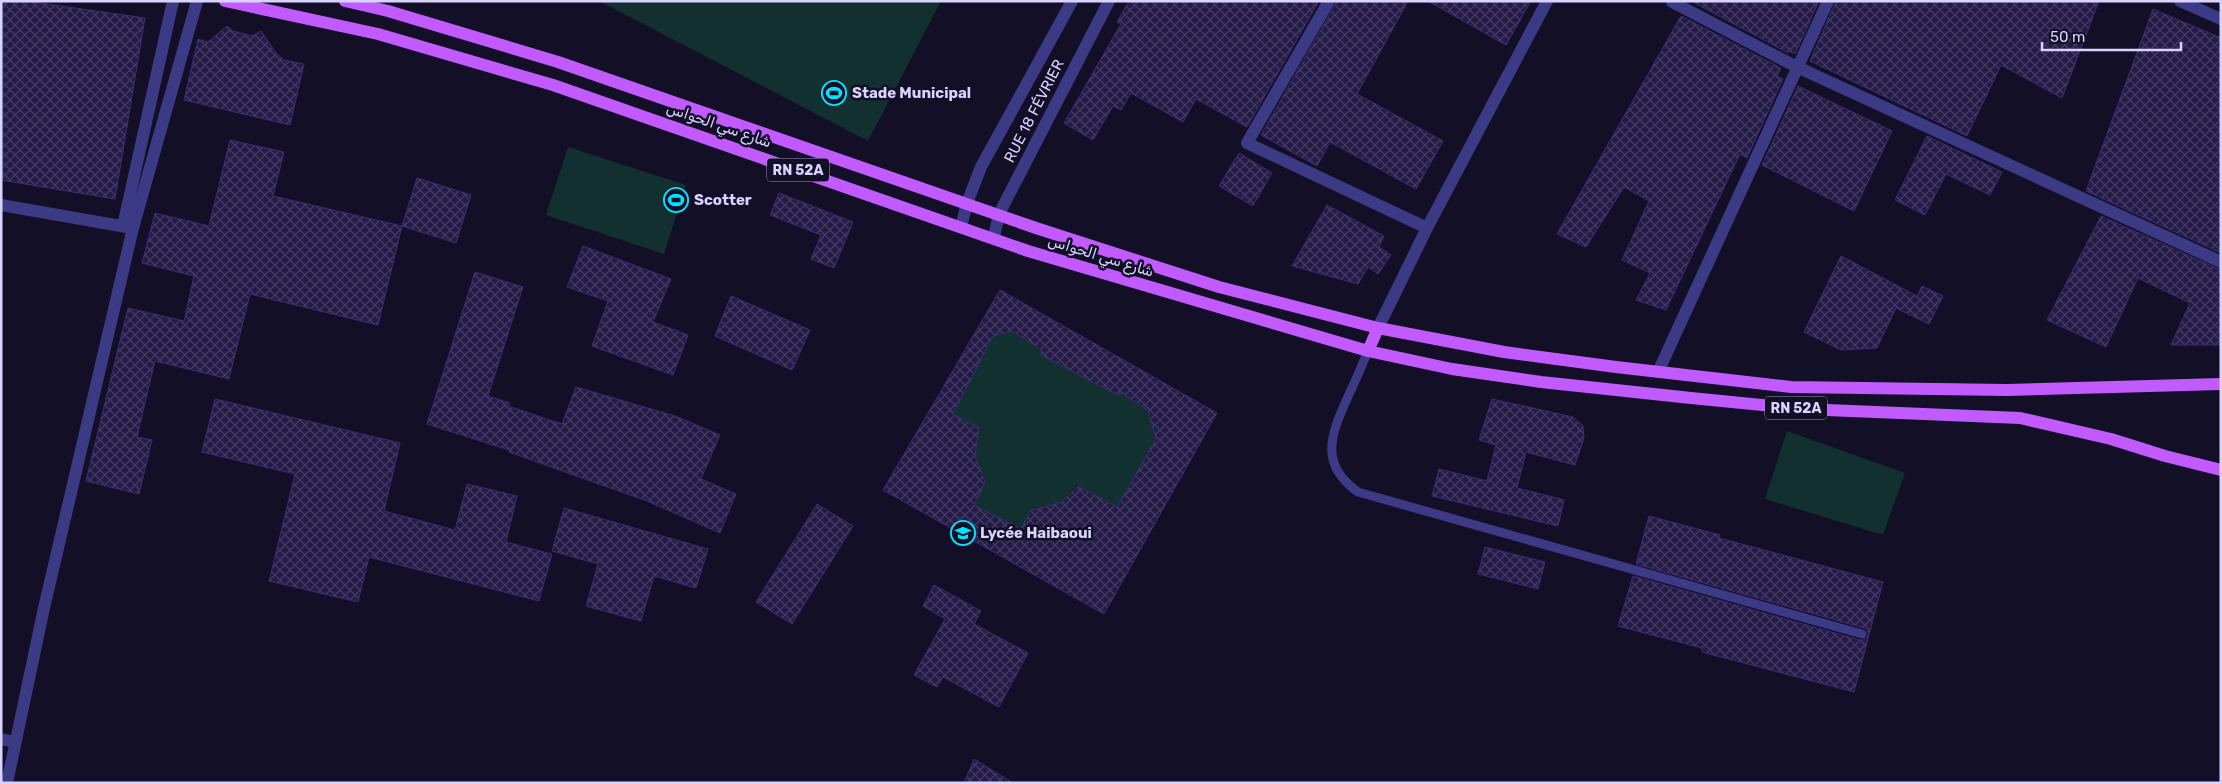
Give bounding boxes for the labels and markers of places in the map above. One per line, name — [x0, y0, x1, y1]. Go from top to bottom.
sports icon: Stade Municipal — [821, 80, 847, 106]
place label: Stade Municipal — [852, 84, 971, 102]
sports icon: Scotter — [663, 187, 689, 213]
place label: Scotter — [694, 191, 752, 209]
school or university icon: Lycée Haibaoui — [950, 520, 976, 546]
place label: Lycée Haibaoui — [980, 524, 1092, 542]

